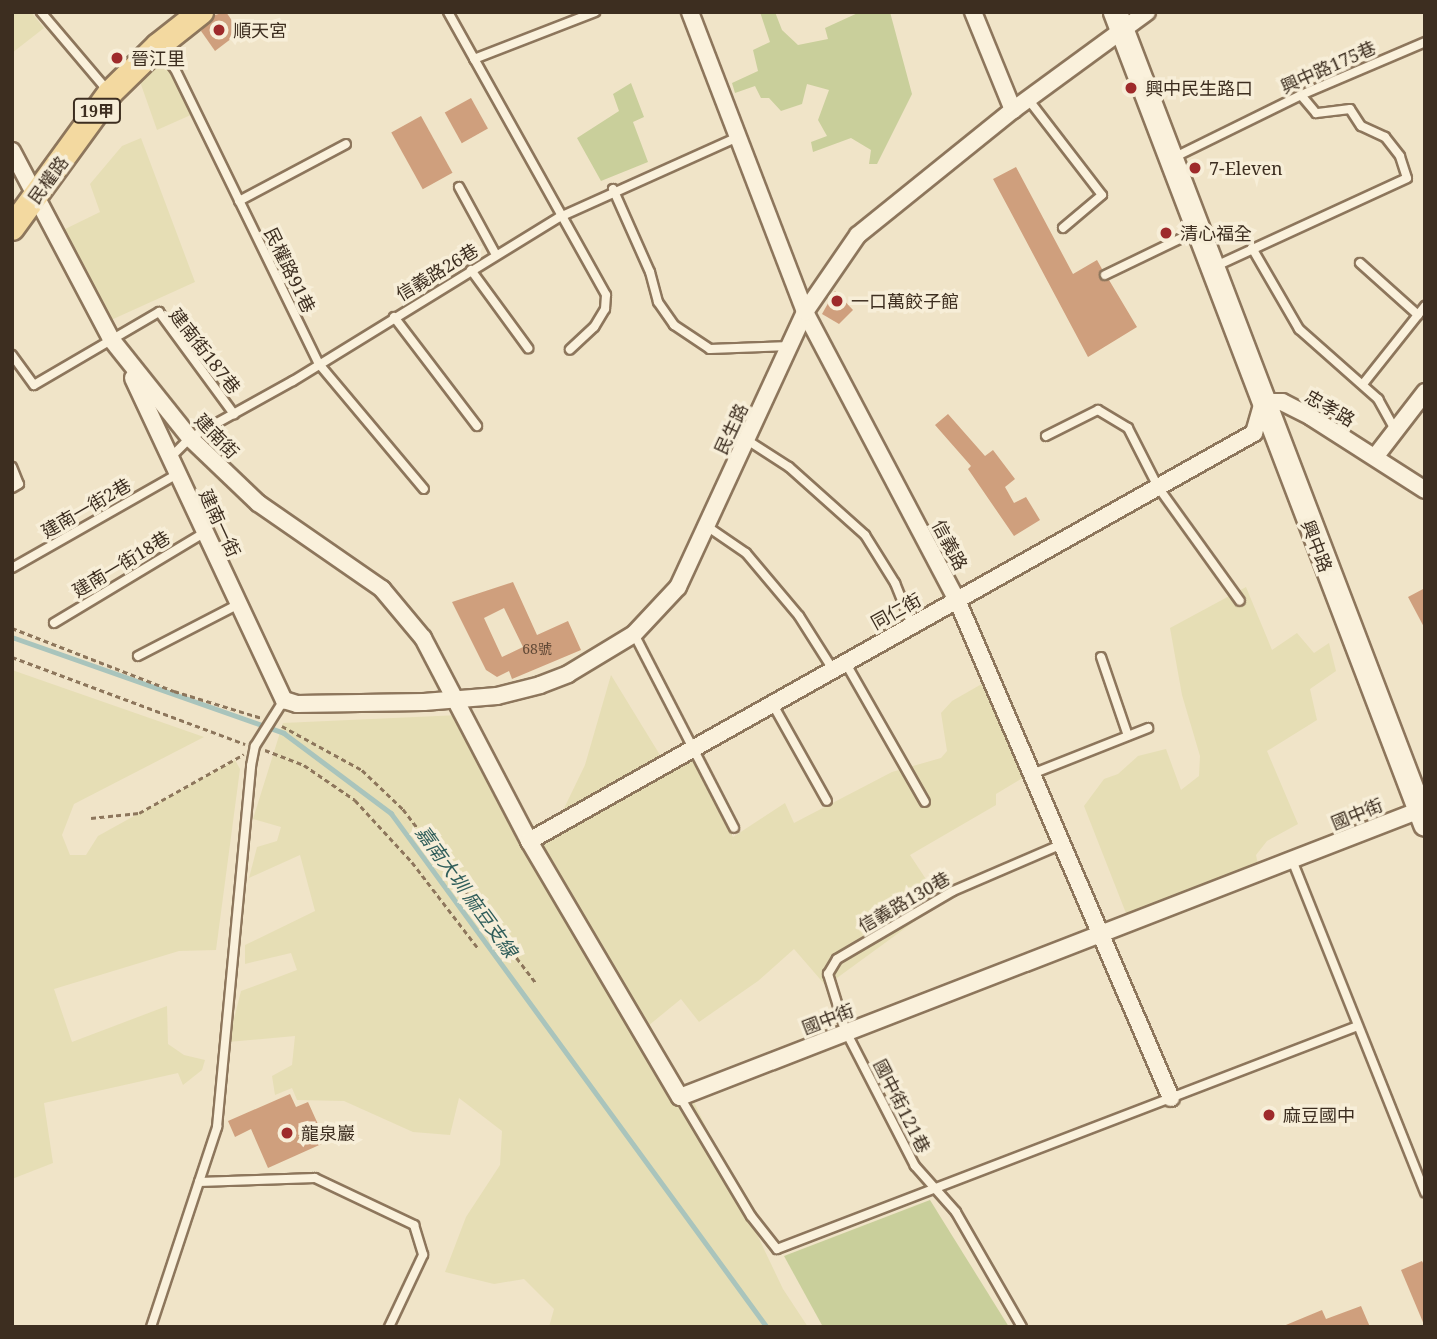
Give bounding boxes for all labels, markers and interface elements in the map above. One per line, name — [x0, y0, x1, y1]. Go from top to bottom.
place label: 順天宮 — [233, 19, 287, 41]
marker: 順天宮 — [211, 22, 227, 38]
street label: 興中路175巷 — [1277, 36, 1379, 98]
place label: 晉江里 — [131, 47, 185, 69]
marker: 晉江里 — [109, 50, 125, 66]
place label: 興中民生路口 — [1145, 77, 1253, 99]
marker: 興中民生路口 — [1123, 80, 1139, 96]
road number: 19甲 — [72, 99, 122, 124]
street label: 民權路 — [23, 152, 73, 208]
place label: 7-Eleven — [1209, 157, 1283, 179]
marker: 7-Eleven — [1187, 160, 1203, 176]
place label: 清心福全 — [1180, 222, 1252, 244]
street label: 民權路91巷 — [260, 224, 320, 316]
marker: 清心福全 — [1158, 225, 1174, 241]
street label: 信義路26巷 — [392, 239, 482, 305]
place label: 一口萬餃子館 — [851, 290, 959, 312]
marker: 一口萬餃子館 — [829, 293, 845, 309]
street label: 建南街187巷 — [165, 304, 245, 398]
street label: 忠孝路 — [1301, 385, 1359, 431]
street label: 民生路 — [710, 400, 752, 458]
street label: 建南街 — [190, 409, 244, 463]
street label: 建南一街2巷 — [37, 474, 135, 542]
street label: 建南一街 — [195, 486, 245, 560]
street label: 信義路 — [928, 516, 972, 574]
street label: 興中路 — [1297, 517, 1337, 575]
street label: 建南一街18巷 — [68, 526, 174, 602]
street label: 同仁街 — [867, 588, 925, 634]
house number: 68號 — [522, 641, 552, 657]
street label: 國中街 — [1328, 794, 1386, 834]
water label: 嘉南大圳 麻豆支線 — [411, 822, 521, 962]
street label: 信義路130巷 — [854, 867, 954, 937]
street label: 國中街 — [799, 999, 857, 1039]
street label: 國中街121巷 — [869, 1056, 935, 1156]
place label: 麻豆國中 — [1283, 1104, 1355, 1126]
marker: 麻豆國中 — [1261, 1107, 1277, 1123]
place label: 龍泉巖 — [301, 1122, 355, 1144]
marker: 龍泉巖 — [279, 1125, 295, 1141]

